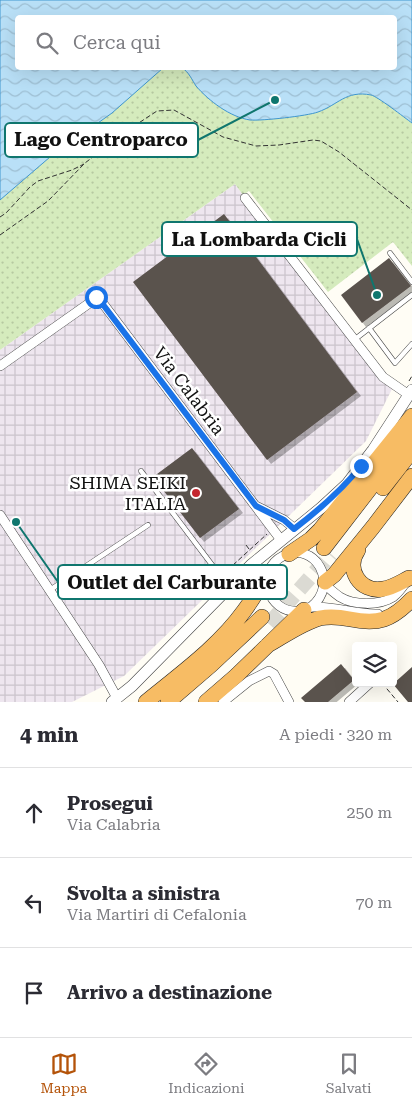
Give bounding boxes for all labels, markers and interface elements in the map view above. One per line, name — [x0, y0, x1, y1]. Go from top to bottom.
search box — [15, 15, 397, 70]
icon: search — [33, 29, 61, 57]
text: Cerca qui — [73, 31, 161, 54]
callout: Lago Centroparco — [5, 123, 198, 157]
text: Lago Centroparco — [14, 128, 188, 151]
callout: La Lombarda Cicli — [162, 222, 357, 256]
text: La Lombarda Cicli — [171, 228, 347, 251]
route start — [85, 286, 108, 309]
street label: Via Calabria — [149, 342, 230, 439]
route end — [350, 455, 373, 478]
place label: SHIMA SEIKI ITALIA — [69, 472, 186, 514]
marker: SHIMA SEIKI ITALIA — [190, 487, 202, 499]
callout: Outlet del Carburante — [58, 565, 287, 599]
text: Outlet del Carburante — [67, 571, 277, 594]
map controls — [352, 642, 397, 687]
button: layers — [352, 642, 397, 687]
text: 4 min — [20, 723, 78, 747]
text: A piedi · 320 m — [279, 725, 392, 744]
text: Prosegui — [67, 792, 153, 815]
icon: ahead — [20, 799, 48, 827]
text: 250 m — [346, 803, 392, 822]
text: Via Calabria — [67, 815, 160, 834]
text: Svolta a sinistra — [67, 882, 220, 905]
icon: left — [20, 889, 48, 917]
text: 70 m — [355, 893, 392, 912]
text: Via Martiri di Cefalonia — [67, 905, 247, 924]
icon: arrive — [20, 979, 48, 1007]
text: Arrivo a destinazione — [67, 981, 272, 1004]
tab: Mappa — [41, 1050, 87, 1096]
tab: Indicazioni — [168, 1050, 245, 1096]
tab: Salvati — [326, 1050, 371, 1096]

